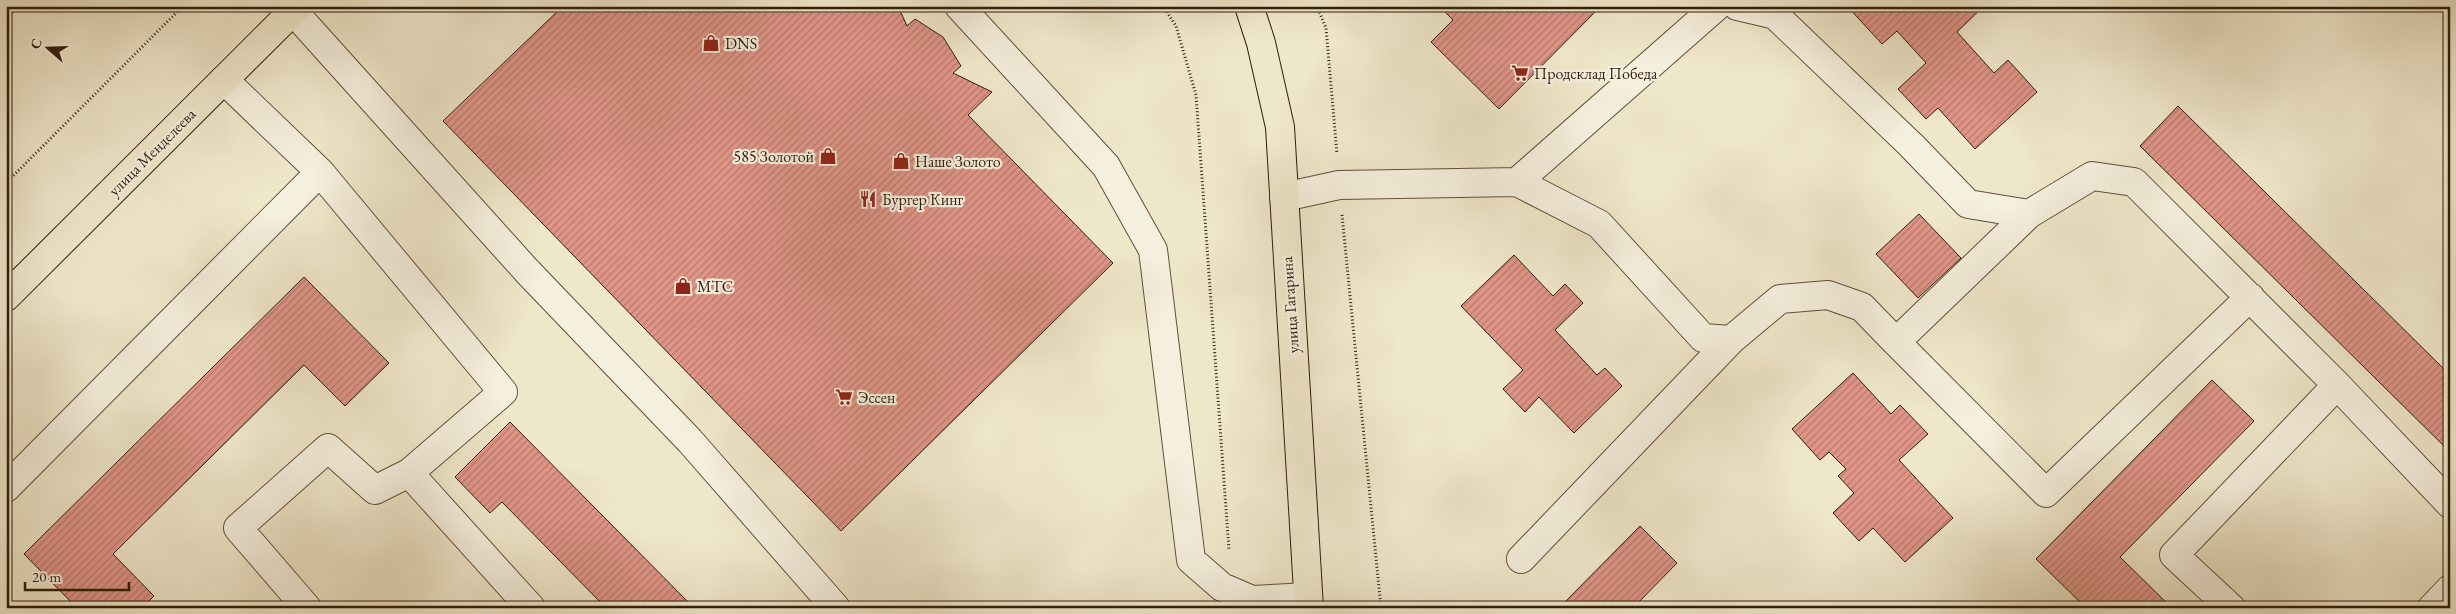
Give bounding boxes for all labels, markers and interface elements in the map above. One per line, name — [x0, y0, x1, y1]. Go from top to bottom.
north arrow — [22, 22, 72, 72]
shop icon: DNS — [701, 33, 721, 53]
place label: DNS — [725, 33, 757, 54]
text: С — [26, 36, 46, 51]
supermarket icon: Продсклад Победа — [1510, 63, 1530, 83]
place label: Продсклад Победа — [1534, 63, 1658, 84]
street label: улица Менделеева — [104, 103, 201, 200]
place label: 585 Золотой — [734, 146, 815, 167]
shop icon: 585 Золотой — [818, 146, 838, 166]
shop icon: Наше Золото — [891, 151, 911, 171]
place label: Наше Золото — [915, 151, 1001, 172]
restaurant icon: Бургер Кинг — [858, 189, 878, 209]
place label: Бургер Кинг — [882, 189, 963, 210]
street label: улица Гагарина — [1276, 255, 1304, 354]
shop icon: МТС — [673, 276, 693, 296]
place label: МТС — [697, 276, 733, 297]
supermarket icon: Эссен — [834, 387, 854, 407]
place label: Эссен — [858, 387, 895, 408]
scale bar — [25, 559, 129, 591]
text: 20 m — [32, 567, 61, 586]

